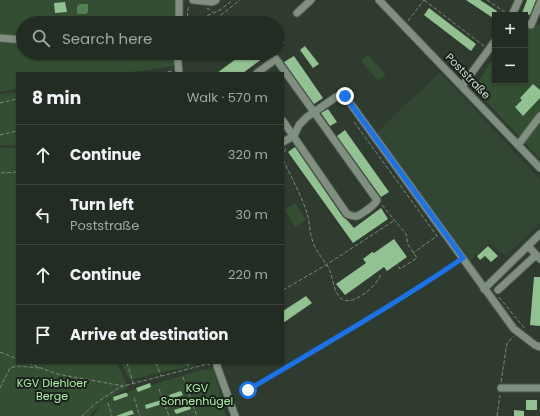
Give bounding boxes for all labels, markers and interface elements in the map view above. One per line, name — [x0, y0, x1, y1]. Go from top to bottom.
map controls — [492, 12, 528, 84]
button: + — [492, 12, 528, 48]
search box — [16, 16, 284, 60]
icon: search — [30, 27, 52, 49]
text: Search here — [62, 28, 152, 49]
button: − — [492, 48, 528, 84]
street label: Poststraße — [442, 49, 494, 103]
text: 8 min — [32, 86, 81, 110]
route end — [336, 87, 354, 105]
text: Walk · 570 m — [187, 88, 268, 107]
icon: ahead — [32, 144, 54, 166]
text: Continue — [70, 144, 141, 165]
text: 320 m — [228, 145, 268, 164]
text: Turn left — [70, 194, 134, 215]
icon: left — [32, 204, 54, 226]
text: 30 m — [235, 205, 268, 224]
text: Poststraße — [70, 216, 139, 235]
icon: ahead — [32, 264, 54, 286]
text: Continue — [70, 264, 141, 285]
text: 220 m — [228, 265, 268, 284]
icon: arrive — [32, 324, 54, 346]
text: Arrive at destination — [70, 324, 228, 345]
park label: KGV Diehloer Berge — [17, 375, 87, 404]
park label: KGV Sonnenhügel — [161, 380, 233, 409]
route start — [239, 381, 257, 399]

